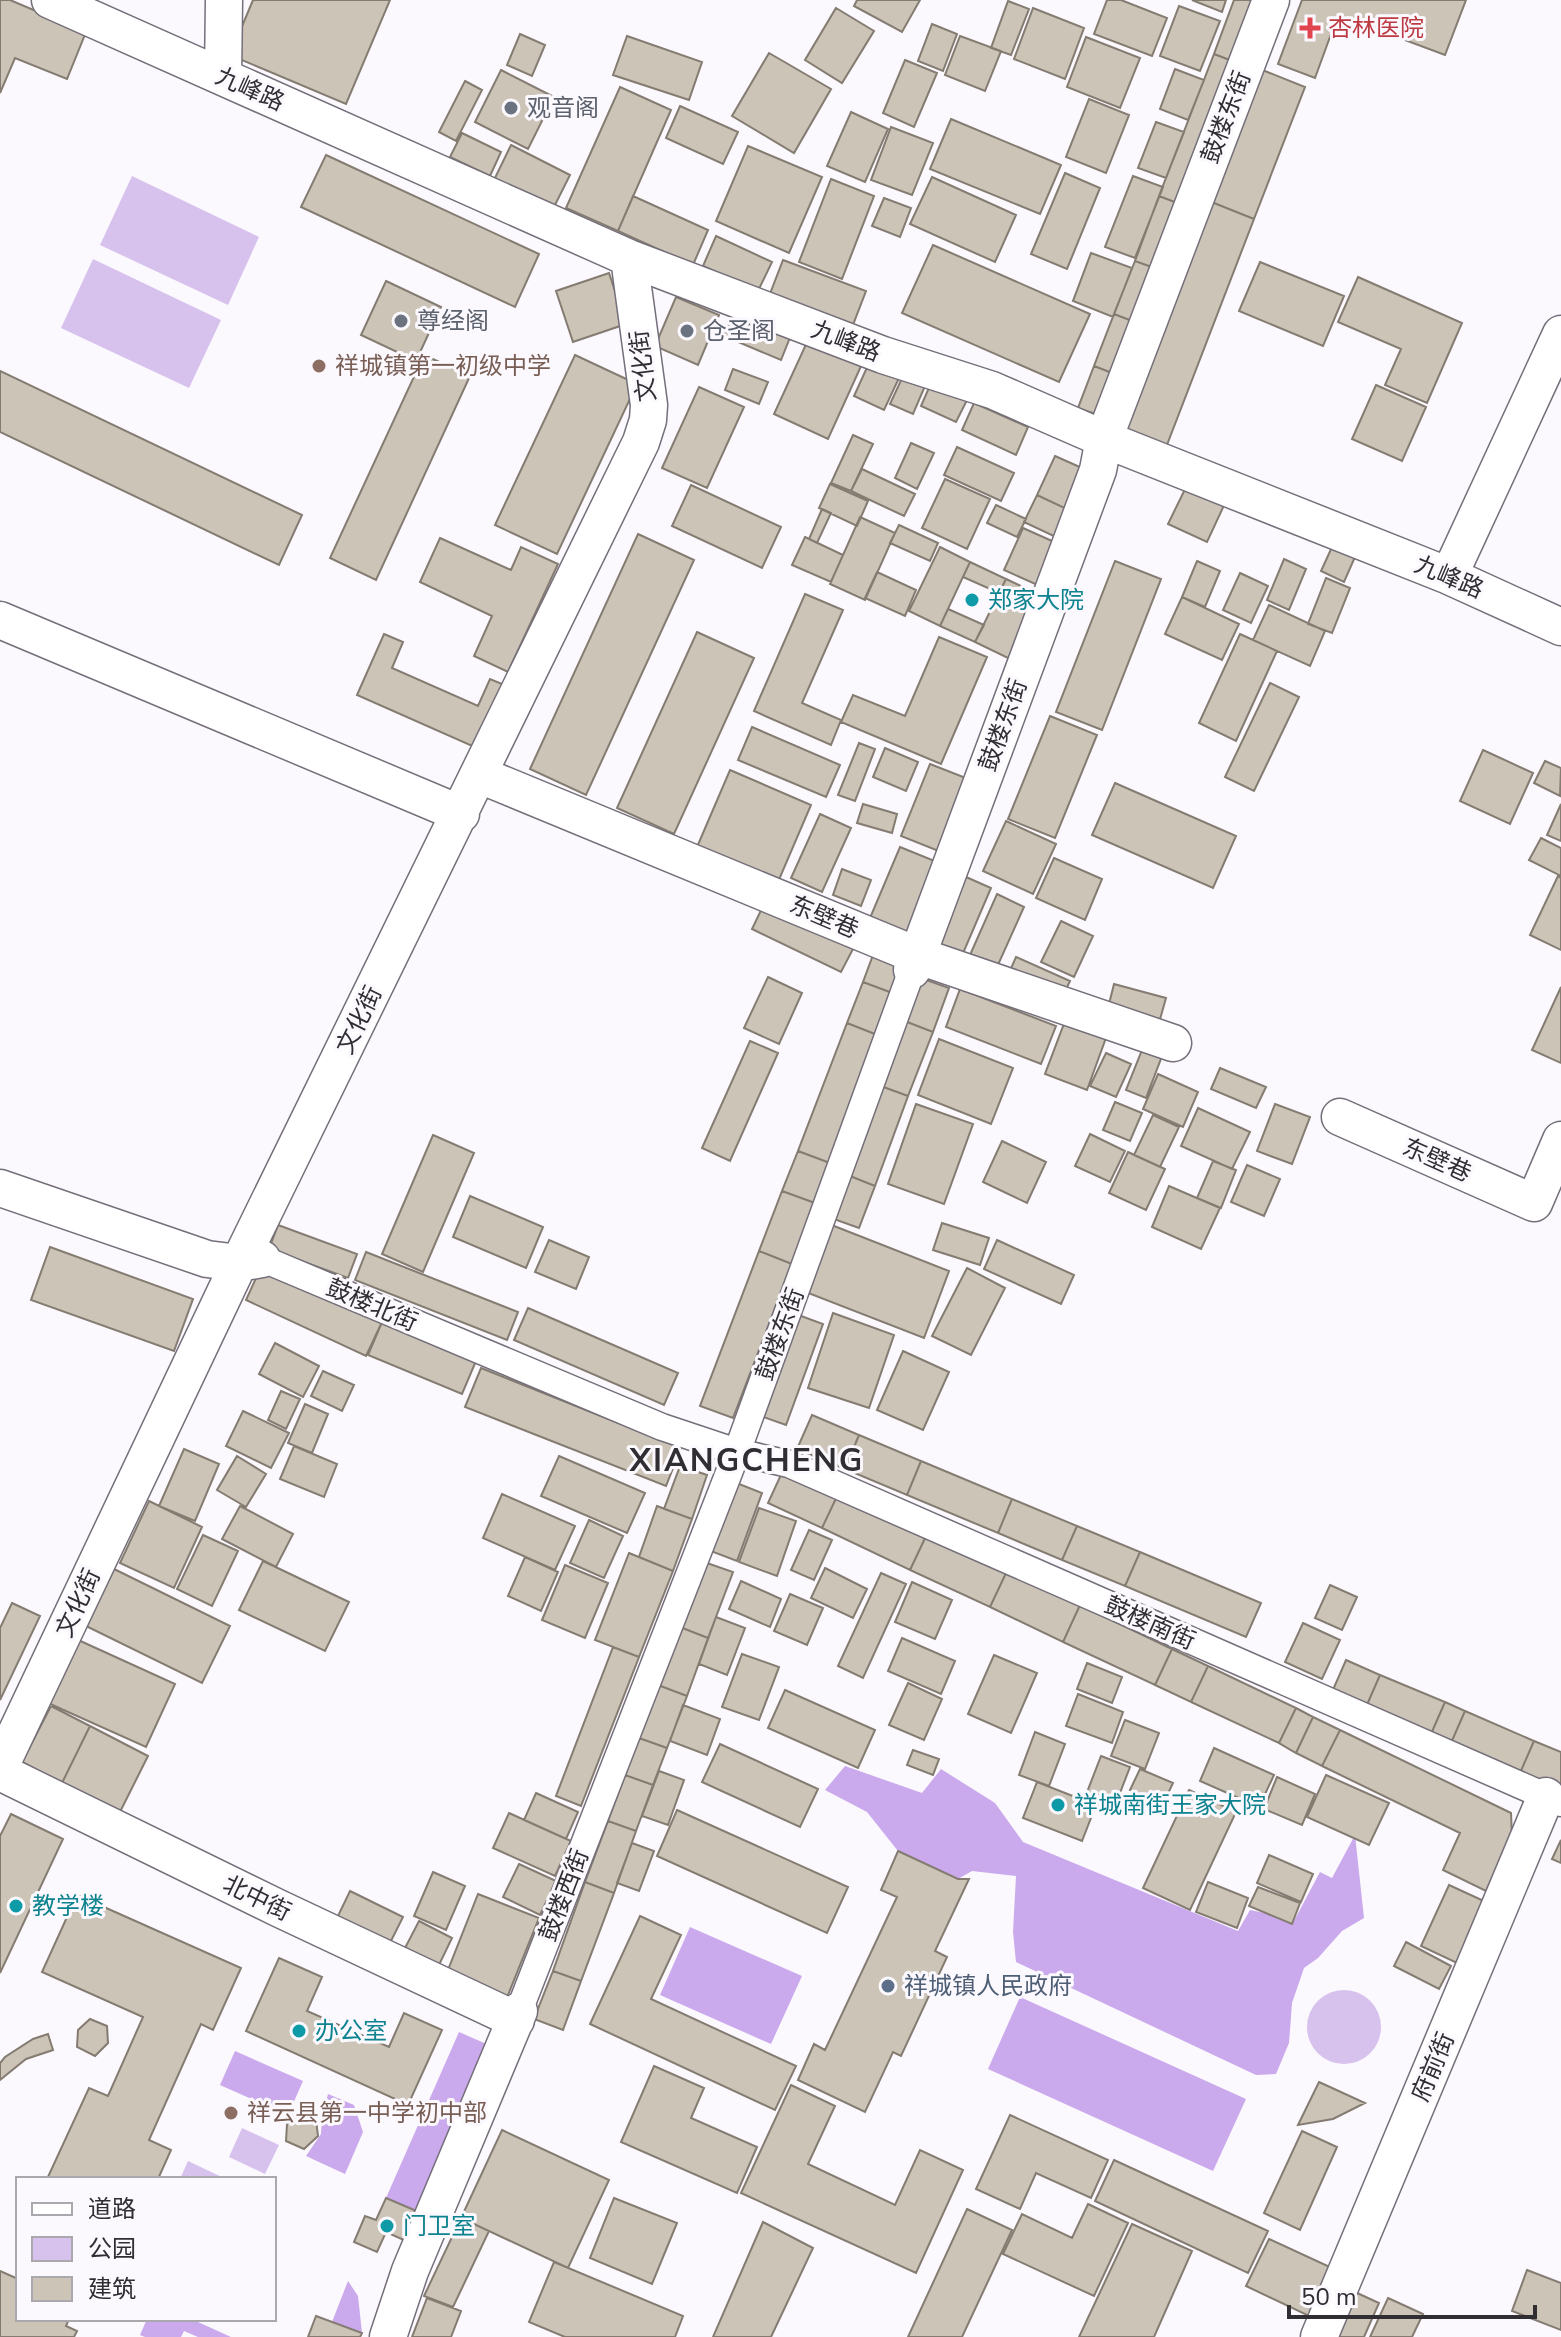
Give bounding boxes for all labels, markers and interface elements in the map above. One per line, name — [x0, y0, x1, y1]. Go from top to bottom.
place label: 杏林医院 — [1328, 12, 1424, 44]
marker: 杏林医院 — [1299, 17, 1321, 39]
street label: 九峰路 — [211, 60, 289, 118]
street label: 鼓楼东街 — [1194, 66, 1258, 168]
place label: 观音阁 — [527, 92, 599, 124]
marker: 观音阁 — [502, 99, 520, 117]
place label: 尊经阁 — [417, 305, 489, 337]
marker: 尊经阁 — [392, 312, 410, 330]
street label: 九峰路 — [807, 313, 885, 369]
place label: 仓圣阁 — [703, 315, 775, 347]
marker: 仓圣阁 — [678, 322, 696, 340]
street label: 文化街 — [623, 328, 663, 404]
place label: 祥城镇第一初级中学 — [335, 350, 551, 382]
marker: 祥城镇第一初级中学 — [310, 357, 328, 375]
street label: 九峰路 — [1410, 548, 1488, 606]
place label: 郑家大院 — [988, 584, 1084, 616]
marker: 郑家大院 — [963, 591, 981, 609]
street label: 鼓楼东街 — [972, 674, 1034, 776]
street label: 东壁巷 — [785, 888, 863, 946]
street label: 文化街 — [329, 981, 389, 1059]
street label: 东壁巷 — [1398, 1131, 1476, 1189]
street label: 鼓楼北街 — [322, 1272, 422, 1338]
street label: 鼓楼东街 — [749, 1283, 811, 1385]
district label: XIANGCHENG — [629, 1439, 864, 1482]
street label: 文化街 — [48, 1564, 108, 1642]
street label: 鼓楼南街 — [1100, 1589, 1200, 1657]
place label: 祥城南街王家大院 — [1074, 1789, 1266, 1821]
marker: 祥城南街王家大院 — [1049, 1796, 1067, 1814]
street label: 鼓楼西街 — [532, 1844, 596, 1946]
street label: 北中街 — [218, 1868, 296, 1928]
place label: 教学楼 — [32, 1890, 104, 1922]
marker: 教学楼 — [7, 1897, 25, 1915]
place label: 祥城镇人民政府 — [904, 1970, 1072, 2002]
marker: 祥城镇人民政府 — [879, 1977, 897, 1995]
place label: 办公室 — [315, 2015, 387, 2047]
marker: 办公室 — [290, 2022, 308, 2040]
street label: 府前街 — [1404, 2028, 1462, 2106]
place label: 祥云县第一中学初中部 — [247, 2097, 487, 2129]
marker: 祥云县第一中学初中部 — [222, 2104, 240, 2122]
legend — [16, 2177, 276, 2321]
text: 道路 — [88, 2193, 136, 2225]
place label: 门卫室 — [403, 2210, 475, 2242]
marker: 门卫室 — [378, 2217, 396, 2235]
text: 公园 — [88, 2233, 136, 2265]
scale bar — [1289, 2269, 1535, 2319]
text: 建筑 — [88, 2273, 136, 2305]
text: 50 m — [1301, 2281, 1357, 2313]

